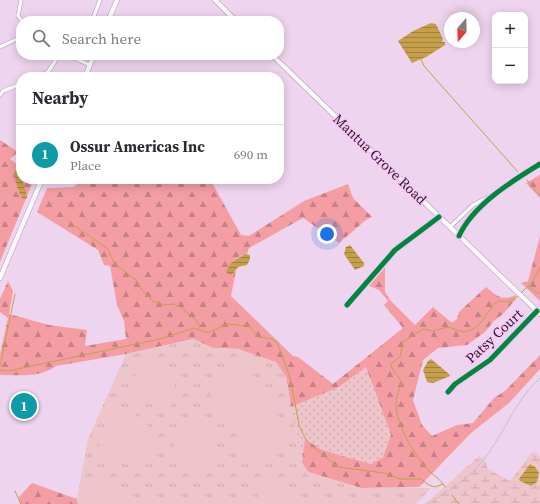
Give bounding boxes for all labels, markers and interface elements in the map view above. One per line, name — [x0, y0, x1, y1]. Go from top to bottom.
north arrow — [444, 12, 480, 48]
map controls — [492, 12, 528, 84]
button: + — [492, 12, 528, 48]
search box — [16, 16, 284, 60]
icon: search — [30, 27, 52, 49]
text: Search here — [62, 28, 141, 49]
button: − — [492, 48, 528, 84]
text: Nearby — [32, 86, 88, 110]
street label: Mantua Grove Road — [329, 109, 431, 209]
text: Ossur Americas Inc — [70, 136, 205, 157]
text: 1 — [41, 146, 49, 163]
text: 690 m — [234, 146, 268, 163]
text: Place — [70, 157, 101, 174]
your location — [317, 224, 337, 244]
street label: Patsy Court — [461, 304, 527, 368]
pin: 1 — [11, 391, 37, 421]

